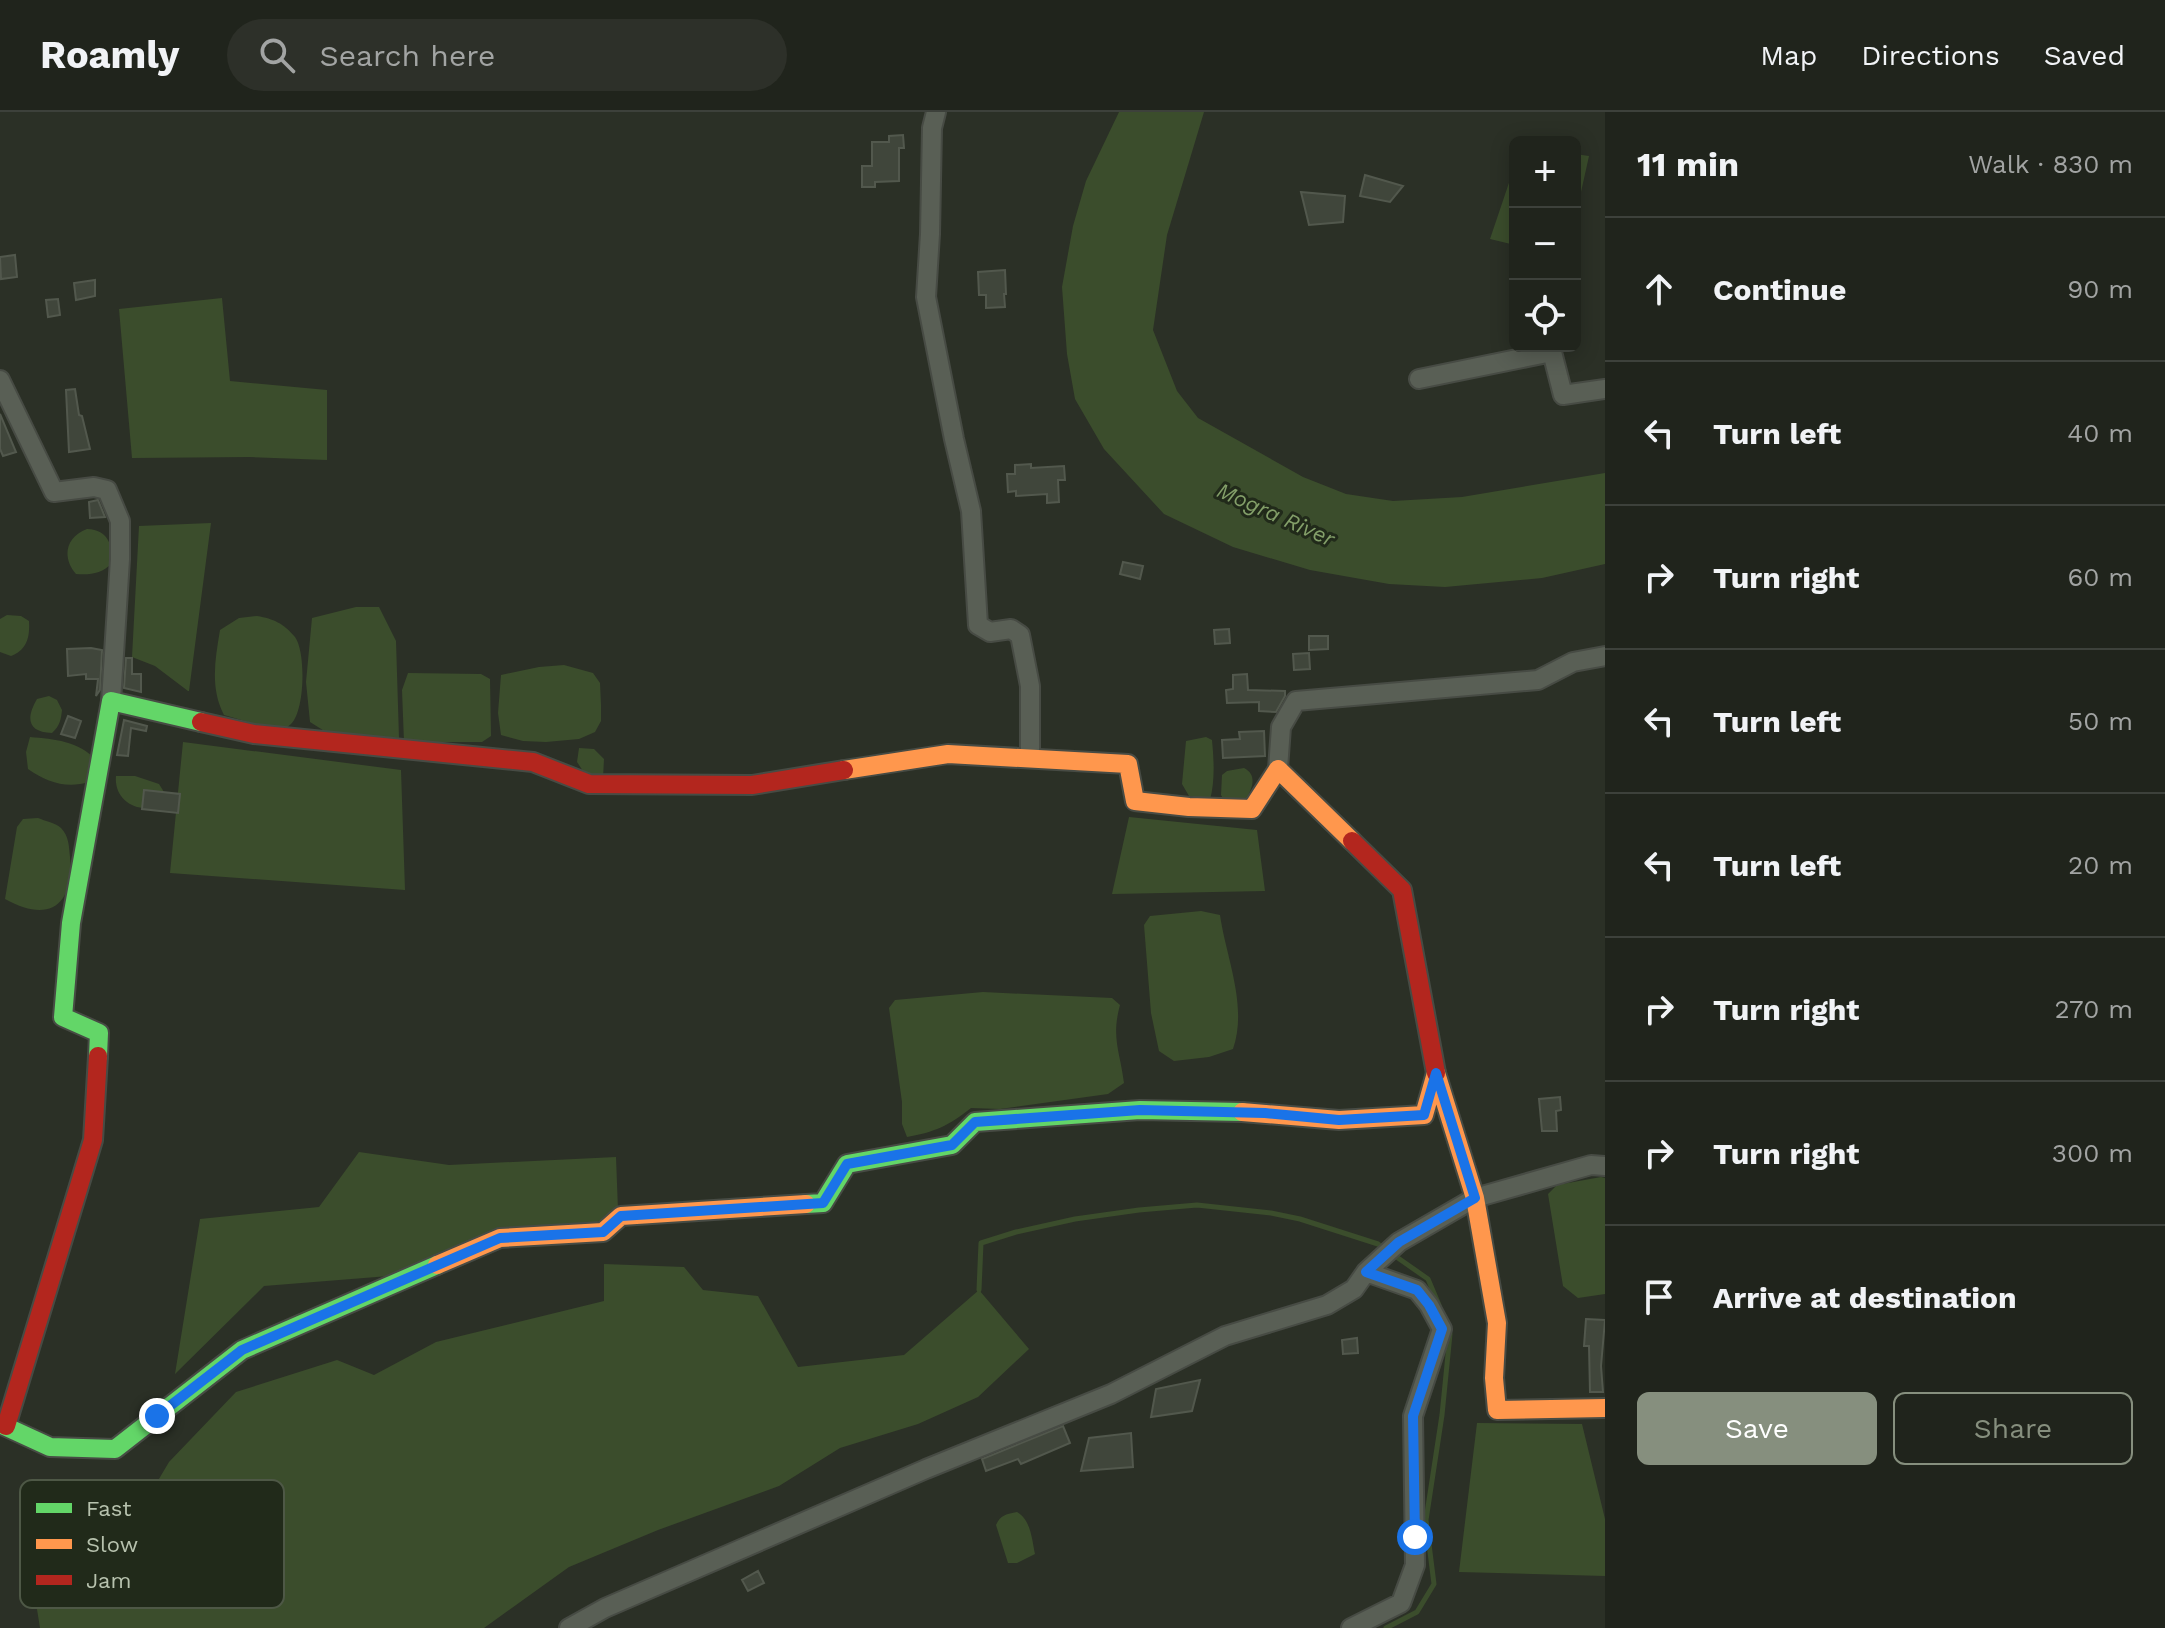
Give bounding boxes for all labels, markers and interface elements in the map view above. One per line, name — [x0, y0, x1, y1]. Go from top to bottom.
search box — [227, 19, 787, 91]
text: Roamly — [40, 33, 179, 77]
icon: search — [255, 33, 299, 77]
text: Search here — [319, 38, 495, 73]
text: Map — [1760, 39, 1817, 72]
text: Directions — [1861, 39, 2000, 72]
text: Saved — [2044, 39, 2125, 72]
map controls — [1509, 136, 1581, 352]
button: + — [1509, 136, 1581, 208]
text: 11 min — [1637, 144, 1739, 184]
text: Walk · 830 m — [1968, 149, 2133, 179]
button: − — [1509, 208, 1581, 280]
icon: ahead — [1637, 267, 1681, 311]
text: Continue — [1713, 272, 1846, 307]
text: 90 m — [2067, 274, 2133, 304]
button: locate — [1509, 280, 1581, 352]
icon: left — [1637, 411, 1681, 455]
text: Turn left — [1713, 416, 1841, 451]
text: 40 m — [2067, 418, 2133, 448]
water label: Mogra River — [1213, 477, 1340, 552]
icon: right — [1637, 555, 1681, 599]
text: Turn right — [1713, 560, 1859, 595]
text: 60 m — [2067, 562, 2133, 592]
icon: left — [1637, 699, 1681, 743]
text: Turn left — [1713, 704, 1841, 739]
text: 50 m — [2068, 706, 2133, 736]
icon: left — [1637, 843, 1681, 887]
text: Turn left — [1713, 848, 1841, 883]
text: 20 m — [2068, 850, 2133, 880]
icon: right — [1637, 987, 1681, 1031]
text: Turn right — [1713, 992, 1859, 1027]
text: 270 m — [2054, 994, 2133, 1024]
icon: right — [1637, 1131, 1681, 1175]
text: Turn right — [1713, 1136, 1859, 1171]
text: 300 m — [2052, 1138, 2133, 1168]
icon: arrive — [1637, 1275, 1681, 1319]
text: Arrive at destination — [1713, 1280, 2017, 1315]
button: Save — [1637, 1392, 1877, 1465]
button: Share — [1893, 1392, 2133, 1465]
route end — [139, 1398, 175, 1434]
legend — [20, 1480, 284, 1608]
text: Fast — [86, 1496, 132, 1521]
route start — [1397, 1519, 1433, 1555]
text: Slow — [86, 1532, 138, 1557]
text: Jam — [86, 1568, 131, 1593]

